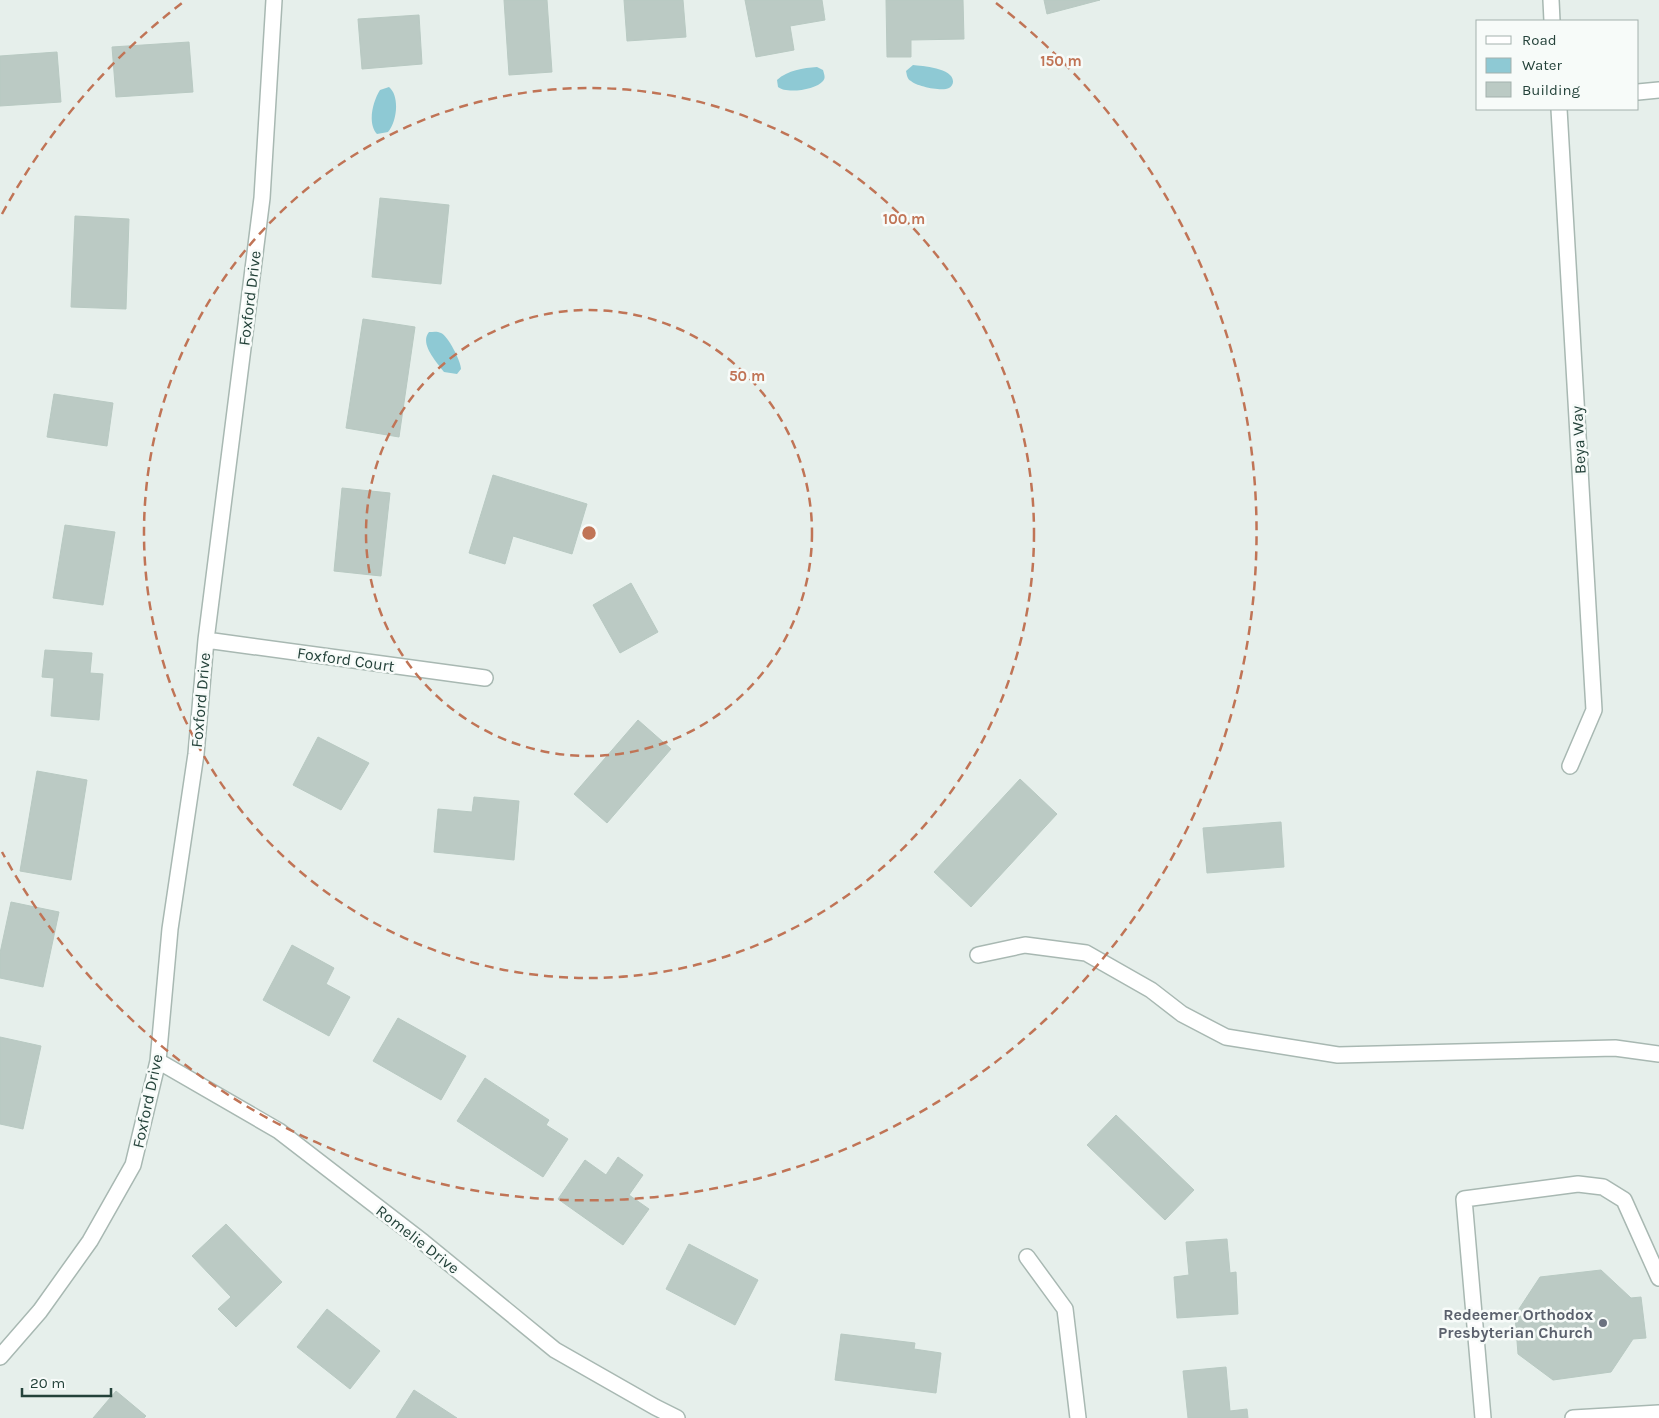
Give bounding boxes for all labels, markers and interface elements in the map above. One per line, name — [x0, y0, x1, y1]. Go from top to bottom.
legend — [1476, 20, 1639, 110]
text: Road — [1522, 31, 1557, 49]
text: 150 m — [1040, 52, 1082, 70]
text: Water — [1522, 56, 1563, 74]
text: Building — [1522, 81, 1580, 99]
text: 100 m — [883, 210, 925, 228]
street label: Foxford Drive — [234, 249, 265, 347]
text: 50 m — [729, 367, 765, 385]
street label: Beya Way — [1567, 405, 1590, 475]
centre of rings — [580, 524, 598, 542]
street label: Foxford Court — [296, 643, 396, 676]
street label: Foxford Drive — [187, 652, 214, 748]
street label: Foxford Drive — [128, 1052, 167, 1150]
street label: Romelie Drive — [372, 1201, 463, 1278]
place label: Redeemer Orthodox Presbyterian Church — [1438, 1305, 1593, 1342]
marker: Redeemer Orthodox Presbyterian Church — [1597, 1317, 1609, 1329]
scale bar — [22, 1366, 111, 1398]
text: 20 m — [30, 1374, 65, 1392]

